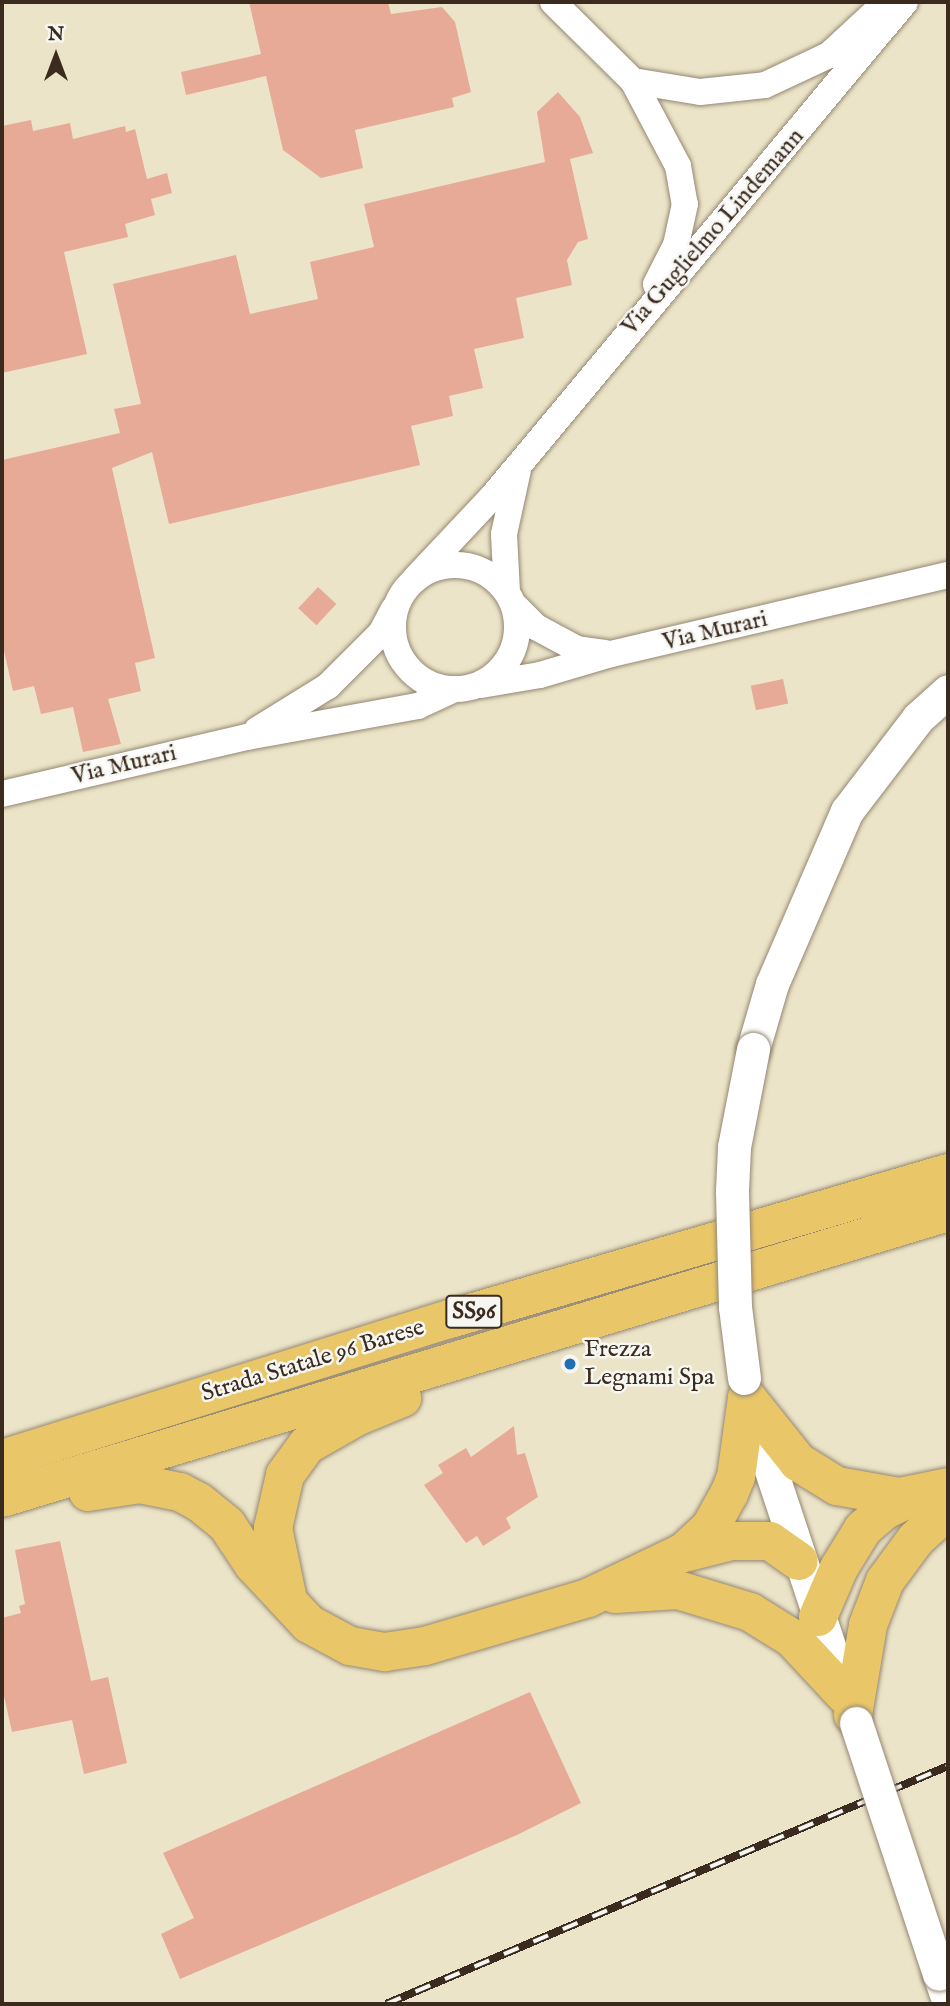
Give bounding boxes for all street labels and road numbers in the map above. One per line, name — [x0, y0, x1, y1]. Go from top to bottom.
street label: Via Guglielmo Lindemann — [616, 123, 810, 341]
street label: Via Murari — [660, 605, 770, 657]
street label: Via Murari — [69, 739, 179, 791]
road number: SS96 — [444, 1292, 504, 1331]
street label: Strada Statale 96 Barese — [198, 1313, 428, 1409]

